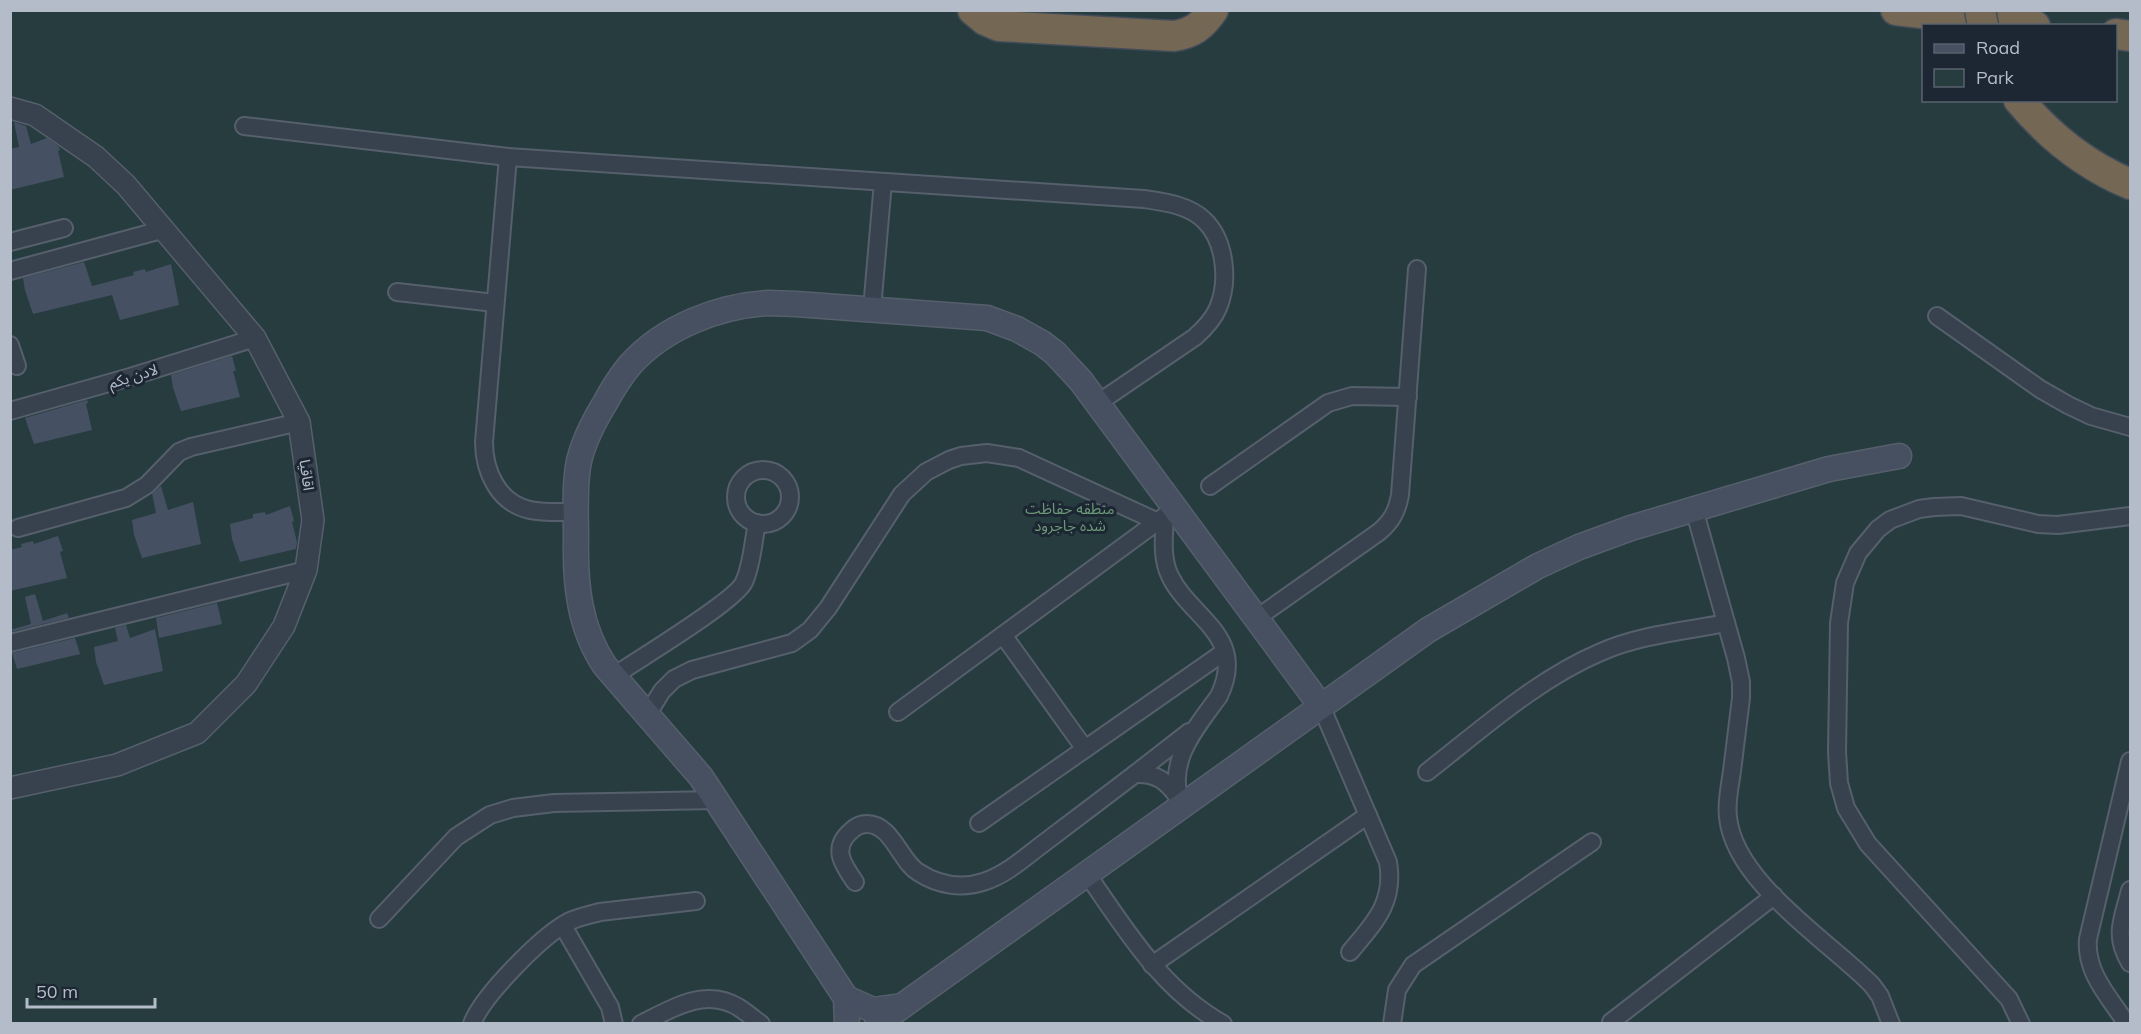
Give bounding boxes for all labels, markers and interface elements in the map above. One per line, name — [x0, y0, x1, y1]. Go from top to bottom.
legend — [1922, 24, 2117, 102]
text: Road — [1976, 36, 2020, 59]
text: Park — [1976, 66, 2015, 89]
street label: لادن یکم — [106, 360, 161, 394]
street label: اقاقیا — [295, 458, 319, 492]
park label: منطقه حفاظت شده جاجرود — [1025, 499, 1115, 535]
scale bar — [27, 971, 154, 1009]
text: 50 m — [36, 980, 78, 1003]

